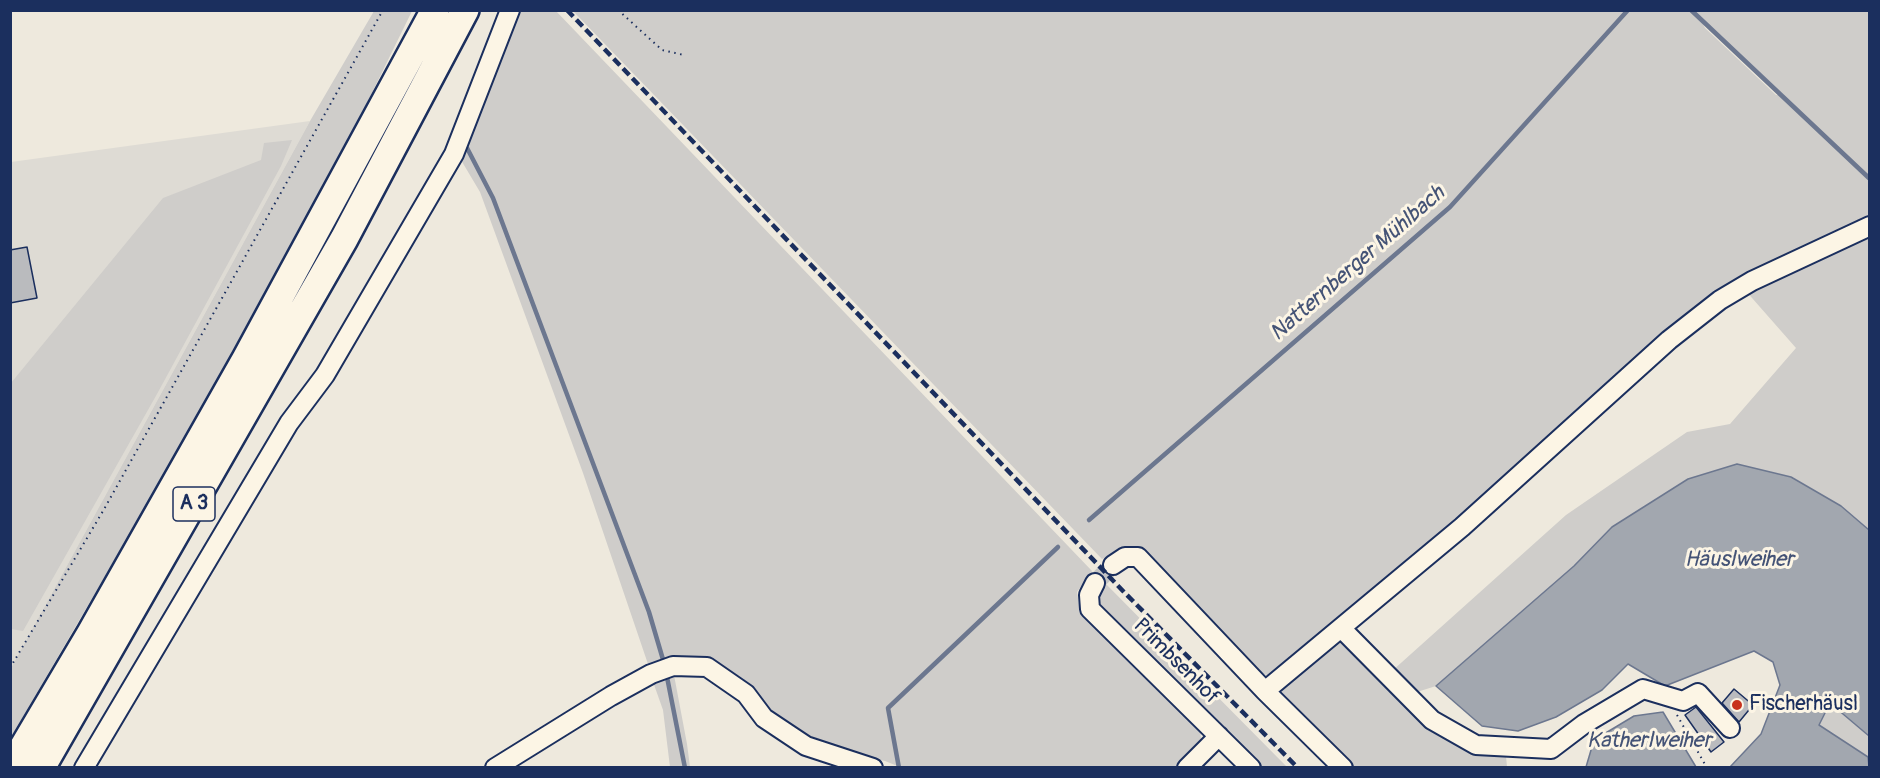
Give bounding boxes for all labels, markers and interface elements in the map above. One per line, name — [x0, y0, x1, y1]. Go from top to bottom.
water label: Natternberger Mühlbach — [1265, 181, 1451, 347]
road number: A 3 — [173, 487, 215, 521]
water label: Häuslweiher — [1684, 547, 1794, 573]
street label: Primbsenhof — [1128, 614, 1224, 710]
place label: Fischerhäusl — [1749, 692, 1858, 718]
marker: Fischerhäusl — [1730, 698, 1744, 712]
water label: Katherlweiher — [1587, 728, 1711, 754]

